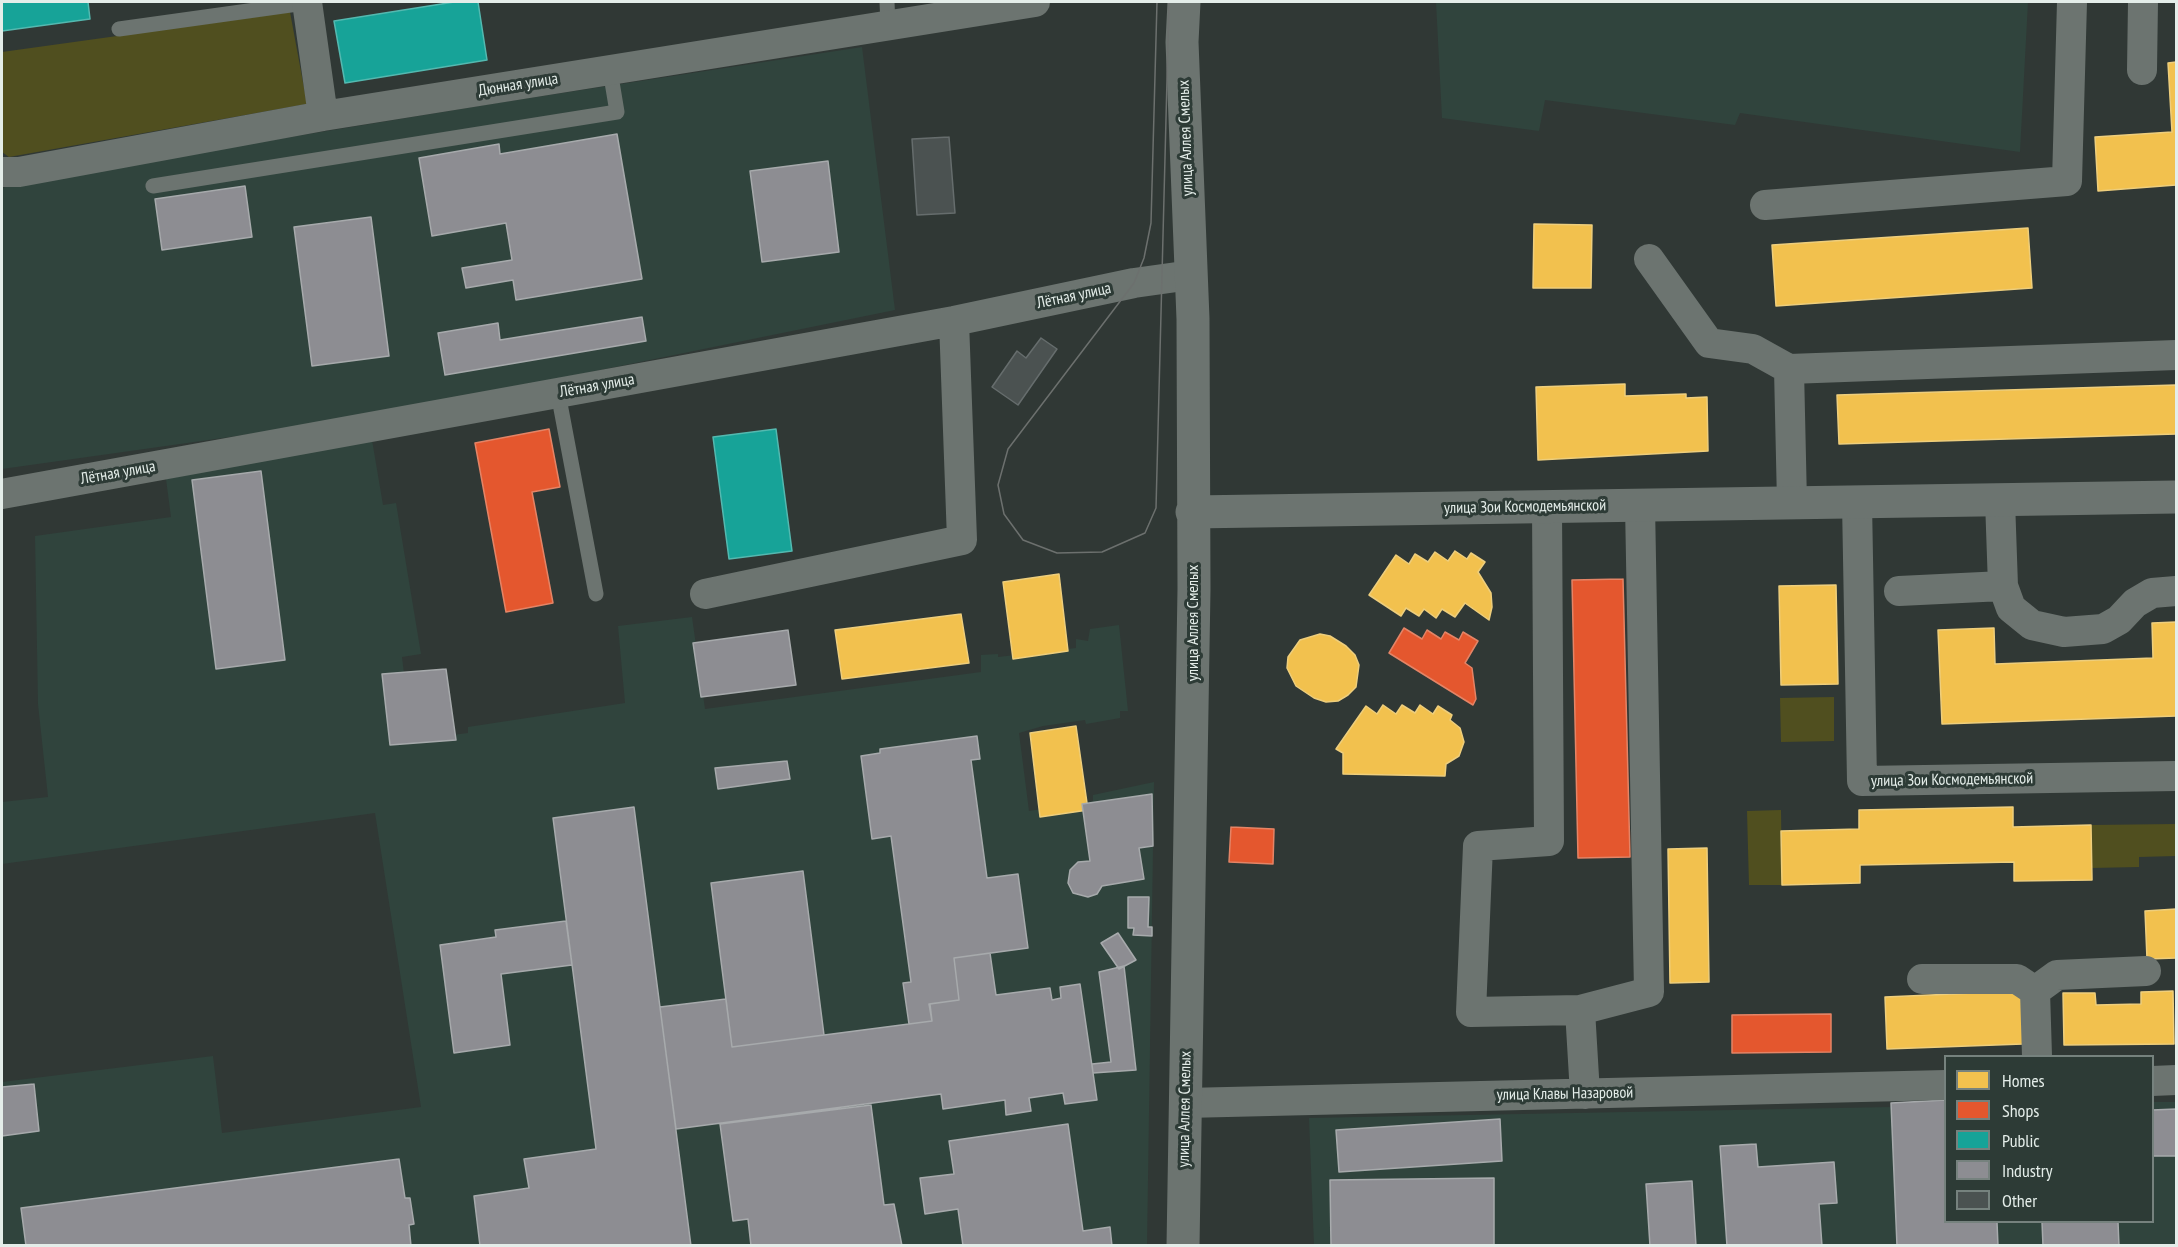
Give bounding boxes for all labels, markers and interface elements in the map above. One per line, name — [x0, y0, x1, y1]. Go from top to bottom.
street label: Дюнная улица — [477, 69, 559, 101]
street label: улица Аллея Смелых — [1174, 79, 1198, 197]
street label: Лётная улица — [1035, 279, 1113, 313]
street label: Лётная улица — [558, 370, 636, 402]
street label: Лётная улица — [79, 457, 157, 489]
street label: улица Зои Космодемьянской — [1444, 496, 1606, 518]
street label: улица Аллея Смелых — [1183, 565, 1203, 681]
street label: улица Зои Космодемьянской — [1871, 769, 2033, 791]
street label: улица Аллея Смелых — [1174, 1051, 1196, 1167]
legend — [1944, 1055, 2154, 1223]
text: Homes — [2002, 1069, 2045, 1092]
street label: улица Клавы Назаровой — [1497, 1083, 1633, 1105]
text: Shops — [2002, 1099, 2039, 1122]
text: Public — [2002, 1129, 2040, 1152]
text: Industry — [2002, 1159, 2052, 1182]
text: Other — [2002, 1189, 2037, 1212]

